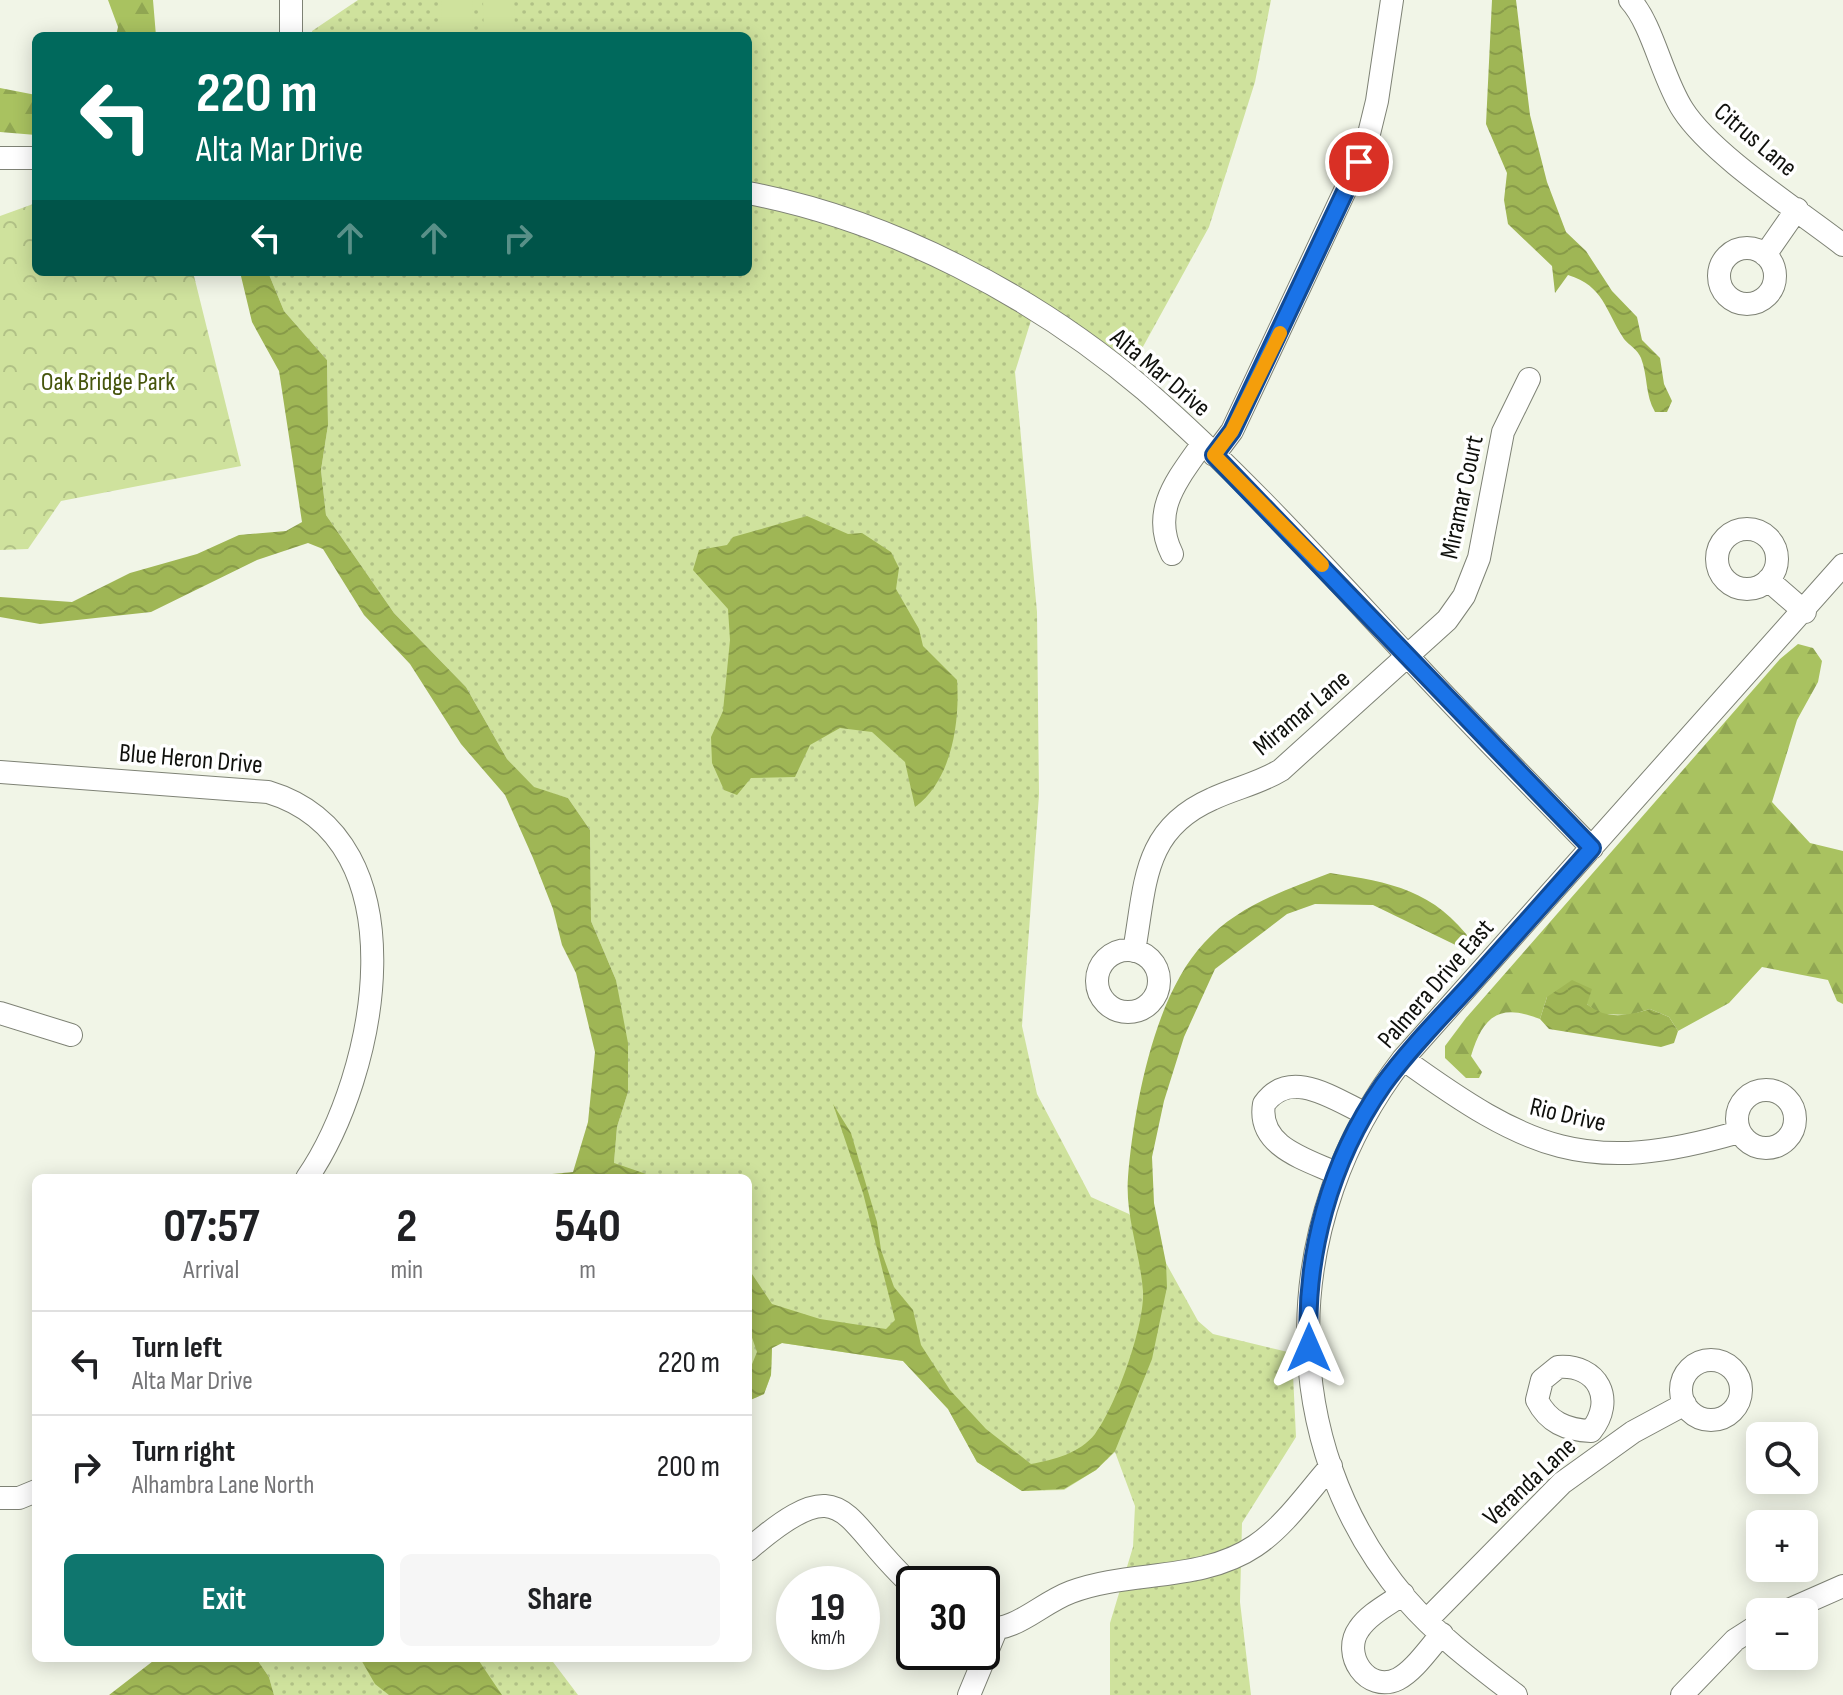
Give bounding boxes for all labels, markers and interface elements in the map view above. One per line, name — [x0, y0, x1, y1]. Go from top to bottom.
text: 220 m — [196, 61, 318, 128]
icon: left — [64, 64, 168, 168]
street label: Citrus Lane — [1707, 97, 1803, 184]
pin — [1325, 128, 1393, 196]
text: Alta Mar Drive — [196, 129, 363, 172]
icon: arrive — [1337, 140, 1381, 184]
icon: left — [244, 216, 288, 260]
icon: ahead — [328, 216, 372, 260]
icon: ahead — [412, 216, 456, 260]
icon: right — [496, 216, 540, 260]
street label: Alta Mar Drive — [1103, 322, 1216, 424]
park label: Oak Bridge Park — [41, 367, 175, 398]
street label: Miramar Court — [1434, 433, 1491, 562]
street label: Miramar Lane — [1247, 664, 1357, 763]
street label: Blue Heron Drive — [118, 738, 264, 781]
street label: Palmera Drive East — [1372, 913, 1501, 1055]
street label: Rio Drive — [1527, 1092, 1609, 1139]
text: 07:57 — [163, 1198, 259, 1255]
text: 2 — [396, 1198, 417, 1255]
text: 540 — [554, 1198, 621, 1255]
text: Arrival — [183, 1255, 239, 1286]
text: min — [391, 1255, 423, 1286]
text: m — [579, 1255, 596, 1286]
position arrow — [1267, 1306, 1351, 1390]
text: Turn left — [132, 1330, 222, 1366]
icon: left — [64, 1341, 108, 1385]
text: 220 m — [658, 1345, 720, 1381]
text: Alta Mar Drive — [132, 1366, 253, 1397]
map controls — [1746, 1422, 1818, 1670]
button: search — [1746, 1422, 1818, 1494]
street label: Veranda Lane — [1477, 1431, 1583, 1533]
text: Turn right — [132, 1434, 235, 1470]
icon: right — [64, 1445, 108, 1489]
text: 200 m — [657, 1449, 720, 1485]
text: Alhambra Lane North — [132, 1470, 314, 1501]
button: + — [1746, 1510, 1818, 1582]
button: Exit — [64, 1554, 384, 1646]
button: Share — [400, 1554, 720, 1646]
speed limit sign: 30 — [896, 1566, 1000, 1670]
text: 19 — [811, 1584, 845, 1632]
button: − — [1746, 1598, 1818, 1670]
text: km/h — [811, 1626, 845, 1650]

